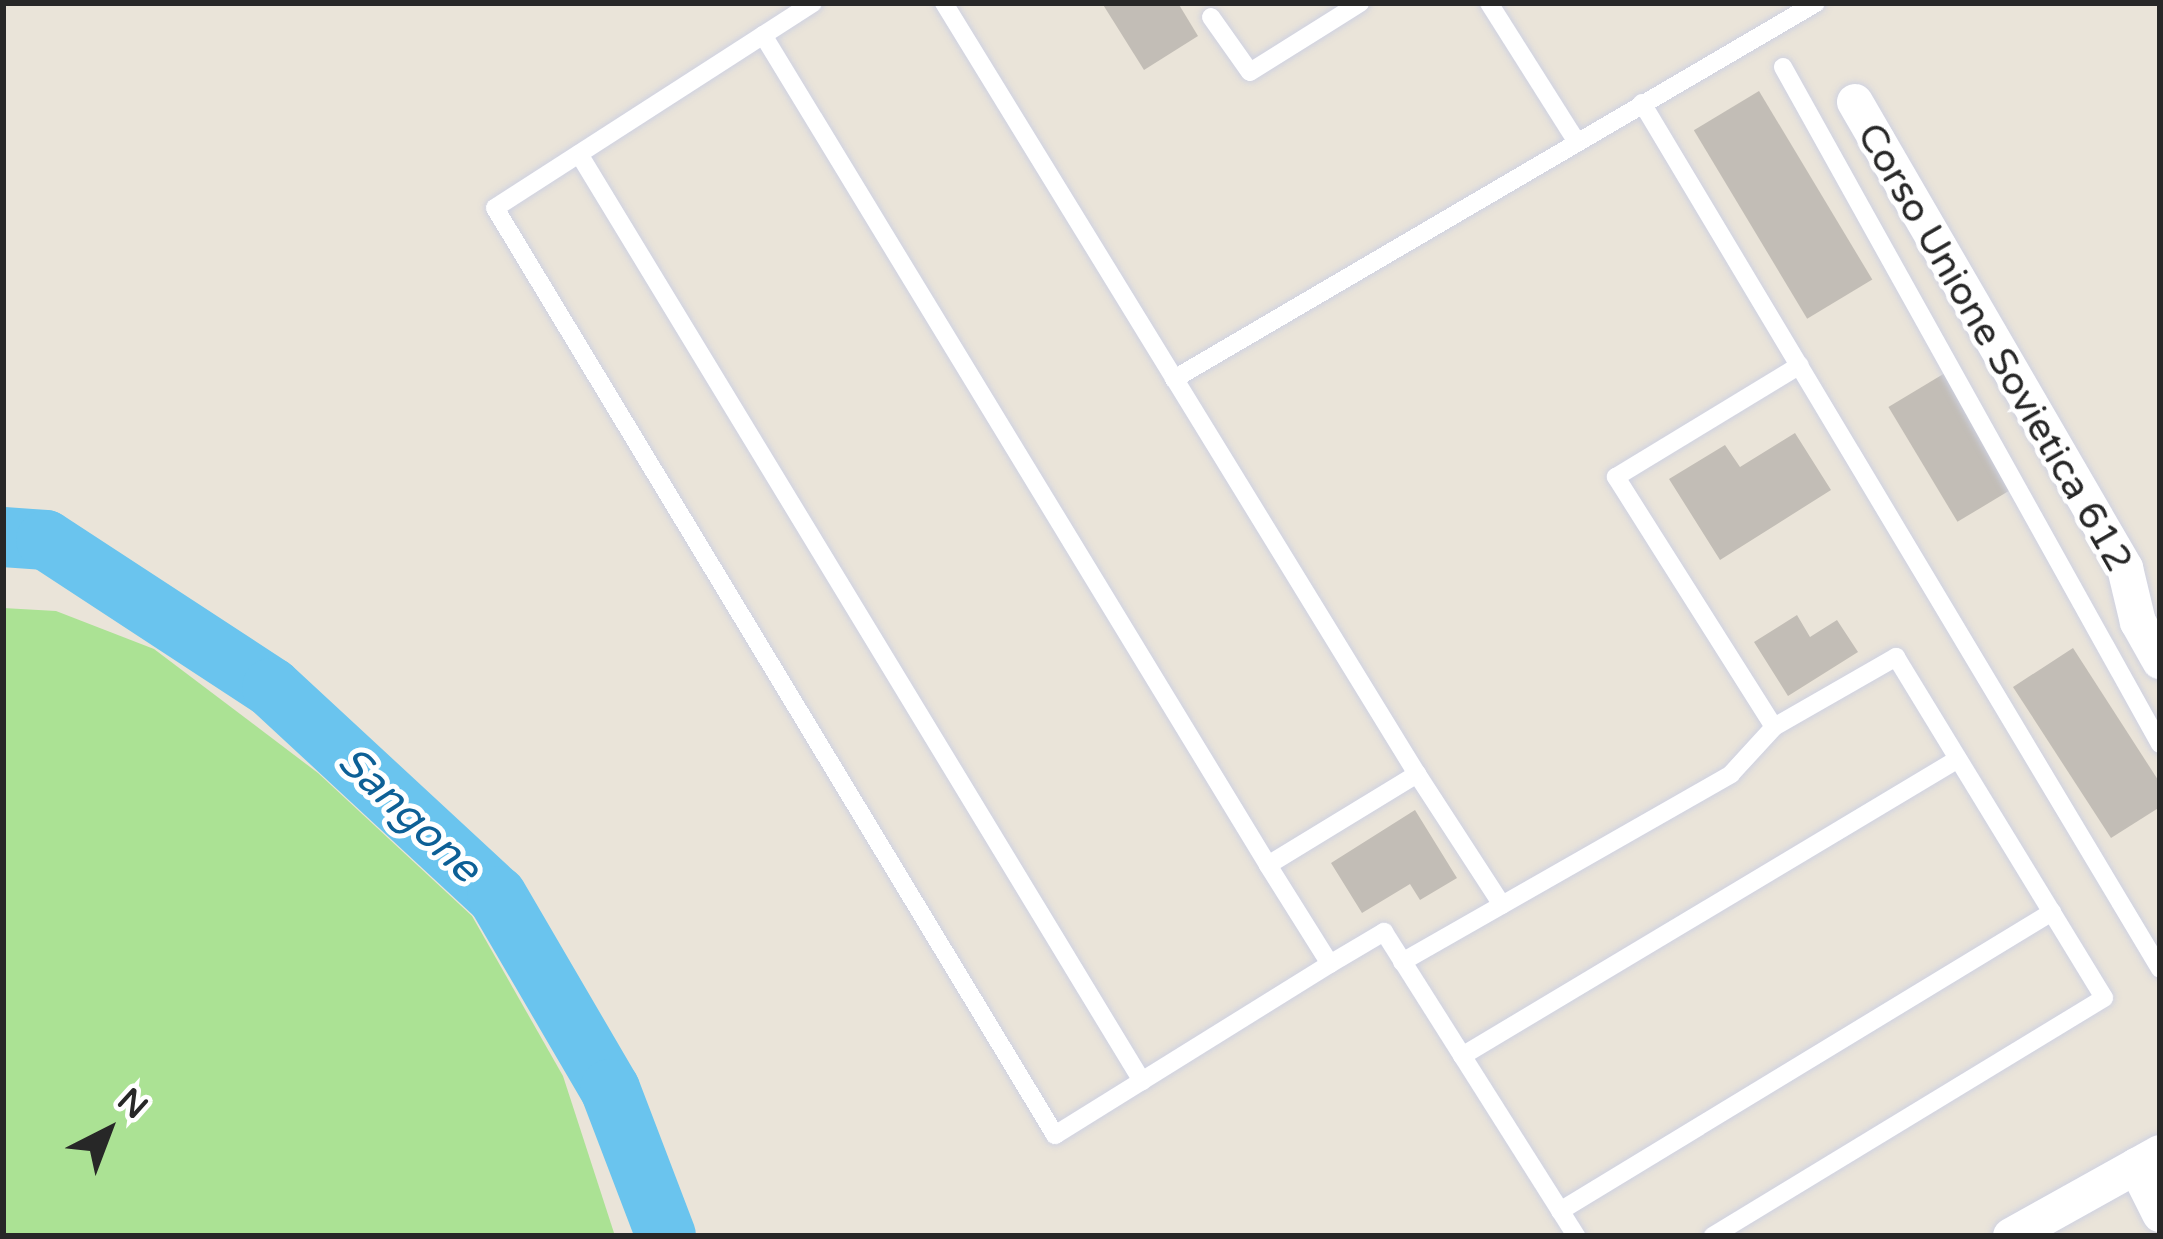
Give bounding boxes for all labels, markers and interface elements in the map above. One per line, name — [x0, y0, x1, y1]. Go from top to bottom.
street label: Corso Unione Sovietica 612 — [1846, 115, 2142, 581]
water label: Sangone — [327, 736, 491, 894]
north arrow — [48, 1071, 168, 1191]
text: N — [110, 1081, 155, 1127]

